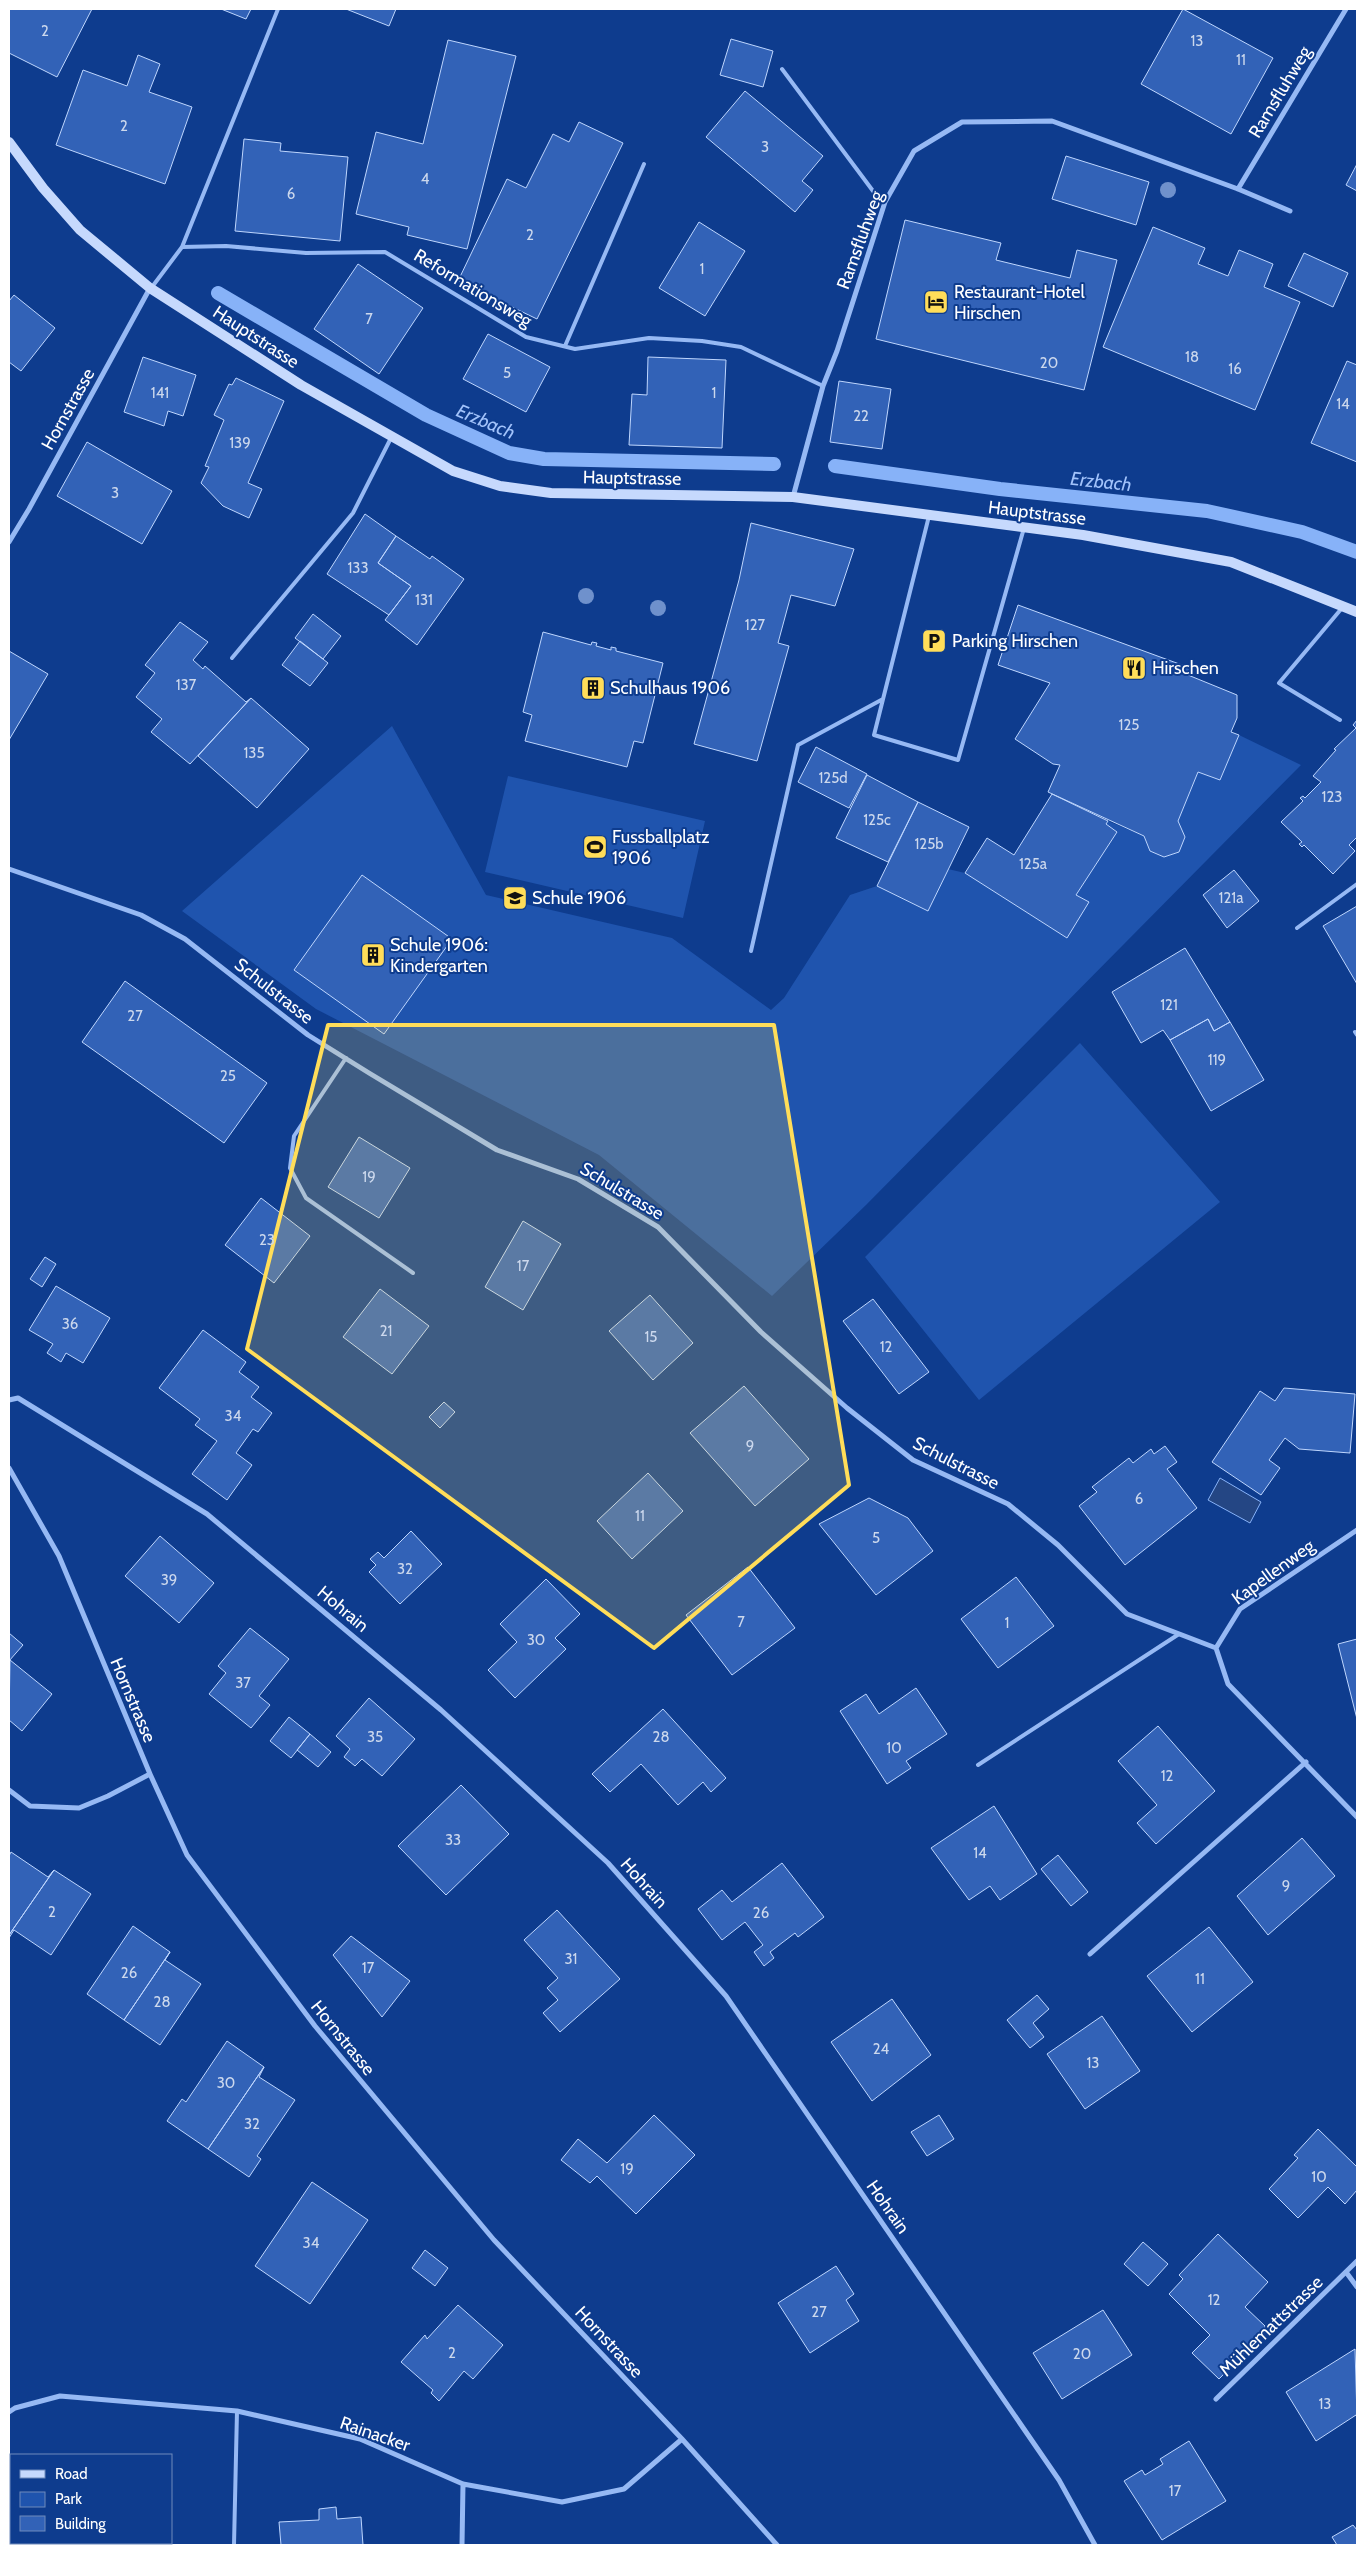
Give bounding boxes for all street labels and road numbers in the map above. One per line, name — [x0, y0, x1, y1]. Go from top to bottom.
street label: Ramsfluhweg — [1244, 41, 1316, 142]
street label: Ramsfluhweg — [832, 187, 888, 292]
street label: Reformationsweg — [410, 244, 537, 332]
street label: Hauptstrasse — [209, 301, 303, 373]
street label: Hornstrasse — [37, 364, 99, 454]
street label: Hauptstrasse — [583, 466, 681, 490]
street label: Hauptstrasse — [987, 496, 1087, 530]
street label: Schulstrasse — [230, 953, 318, 1029]
street label: Schulstrasse — [576, 1157, 668, 1225]
street label: Schulstrasse — [909, 1432, 1003, 1494]
street label: Kapellenweg — [1227, 1534, 1319, 1609]
street label: Hohrain — [313, 1581, 373, 1637]
street label: Hornstrasse — [105, 1654, 161, 1746]
street label: Hohrain — [616, 1853, 672, 1913]
street label: Hornstrasse — [306, 1996, 380, 2080]
street label: Hohrain — [862, 2176, 914, 2238]
street label: Mühlemattstrasse — [1215, 2271, 1327, 2381]
street label: Hornstrasse — [570, 2302, 648, 2382]
street label: Rainacker — [337, 2412, 413, 2456]

